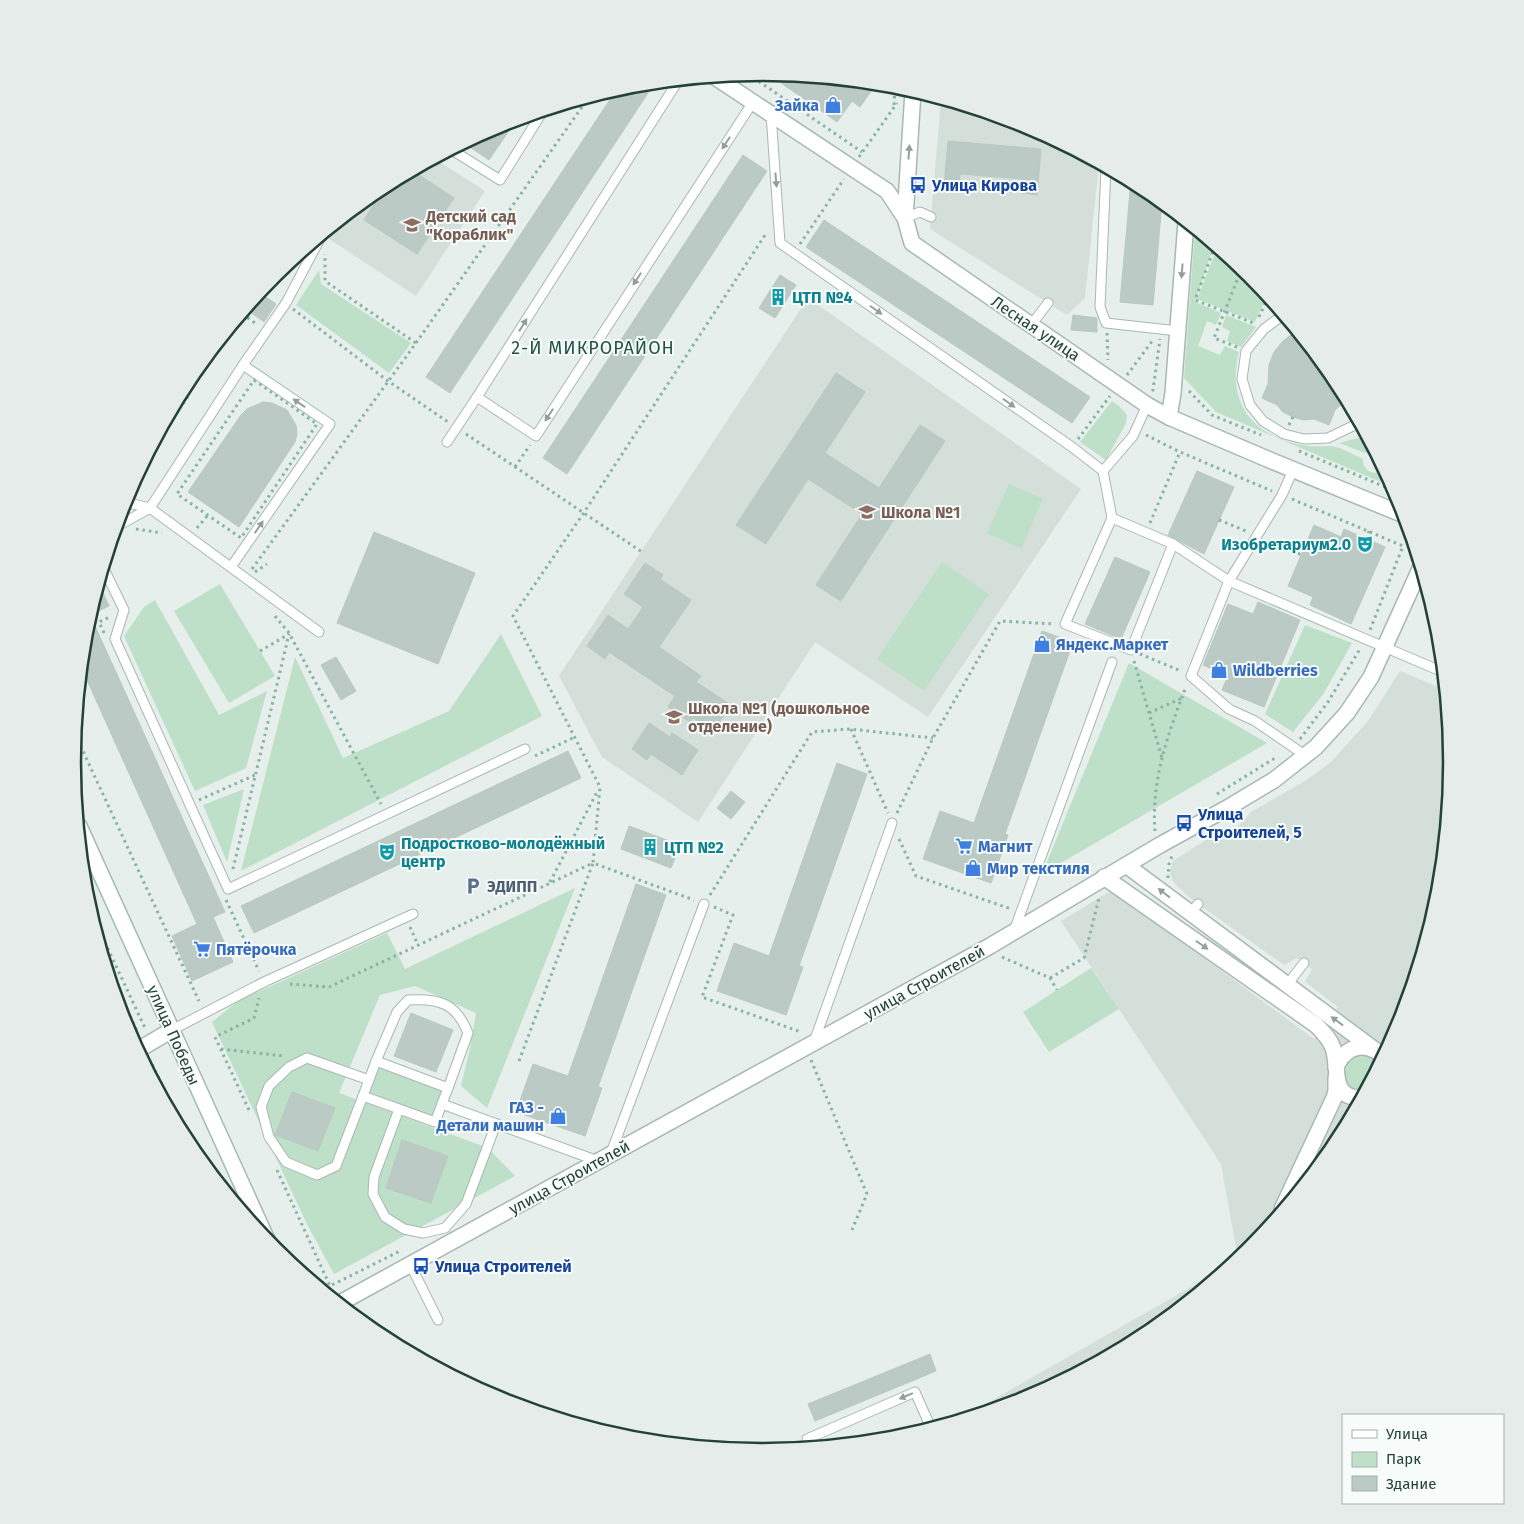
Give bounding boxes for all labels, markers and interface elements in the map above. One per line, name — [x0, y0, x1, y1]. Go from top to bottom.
shop icon: Зайка — [823, 95, 843, 115]
place label: Зайка — [774, 96, 819, 115]
one-way arrow — [721, 136, 731, 150]
one-way arrow — [906, 144, 914, 160]
one-way arrow — [772, 172, 780, 188]
bus stop icon: Улица Кирова — [908, 175, 928, 195]
place label: Улица Кирова — [931, 176, 1037, 195]
place label: Детский сад "Кораблик" — [425, 207, 516, 244]
school or university icon: Детский сад "Кораблик" — [402, 215, 422, 235]
one-way arrow — [1178, 263, 1186, 279]
one-way arrow — [633, 273, 642, 286]
building icon: ЦТП №4 — [768, 287, 788, 307]
place label: ЦТП №4 — [792, 288, 853, 307]
street label: Лесная улица — [988, 292, 1084, 365]
one-way arrow — [869, 305, 883, 315]
one-way arrow — [518, 318, 528, 331]
district label: 2-Й МИКРОРАЙОН — [511, 337, 675, 359]
one-way arrow — [1002, 398, 1016, 408]
one-way arrow — [293, 399, 306, 408]
one-way arrow — [544, 409, 554, 422]
school or university icon: Школа №1 — [857, 502, 877, 522]
place label: Школа №1 — [881, 503, 961, 522]
one-way arrow — [254, 520, 264, 534]
theatre icon: Изобретариум2.0 — [1355, 534, 1375, 554]
place label: Изобретариум2.0 — [1221, 535, 1351, 554]
shop icon: Яндекс.Маркет — [1032, 634, 1052, 654]
place label: Яндекс.Маркет — [1056, 635, 1169, 654]
shop icon: Wildberries — [1209, 660, 1229, 680]
place label: Wildberries — [1233, 661, 1318, 680]
place label: Школа №1 (дошкольное отделение) — [688, 699, 870, 736]
school or university icon: Школа №1 (дошкольное отделение) — [664, 707, 684, 727]
place label: Улица Строителей, 5 — [1197, 805, 1302, 842]
bus stop icon: Улица Строителей, 5 — [1174, 813, 1194, 833]
place label: Подростково-молодёжный центр — [401, 834, 605, 871]
supermarket icon: Магнит — [954, 836, 974, 856]
building icon: ЦТП №2 — [640, 837, 660, 857]
place label: Магнит — [978, 837, 1033, 856]
place label: ЦТП №2 — [664, 838, 724, 857]
theatre icon: Подростково-молодёжный центр — [377, 842, 397, 862]
shop icon: Мир текстиля — [963, 858, 983, 878]
place label: Мир текстиля — [987, 859, 1090, 878]
parking icon: ЭДИПП — [463, 876, 483, 896]
place label: ЭДИПП — [487, 877, 537, 896]
one-way arrow — [1158, 888, 1171, 899]
supermarket icon: Пятёрочка — [192, 939, 212, 959]
place label: Пятёрочка — [216, 940, 297, 959]
one-way arrow — [1195, 940, 1209, 950]
street label: улица Строителей — [860, 941, 988, 1024]
street label: улица Победы — [143, 982, 204, 1088]
one-way arrow — [1330, 1016, 1344, 1026]
place label: ГАЗ - Детали машин — [436, 1098, 544, 1135]
shop icon: ГАЗ - Детали машин — [548, 1106, 568, 1126]
street label: улица Строителей — [505, 1136, 633, 1219]
bus stop icon: Улица Строителей — [411, 1256, 431, 1276]
place label: Улица Строителей — [434, 1257, 572, 1276]
one-way arrow — [899, 1393, 913, 1401]
legend — [1342, 1414, 1504, 1504]
text: Улица — [1386, 1425, 1428, 1443]
text: Парк — [1386, 1450, 1421, 1468]
text: Здание — [1386, 1475, 1436, 1493]

